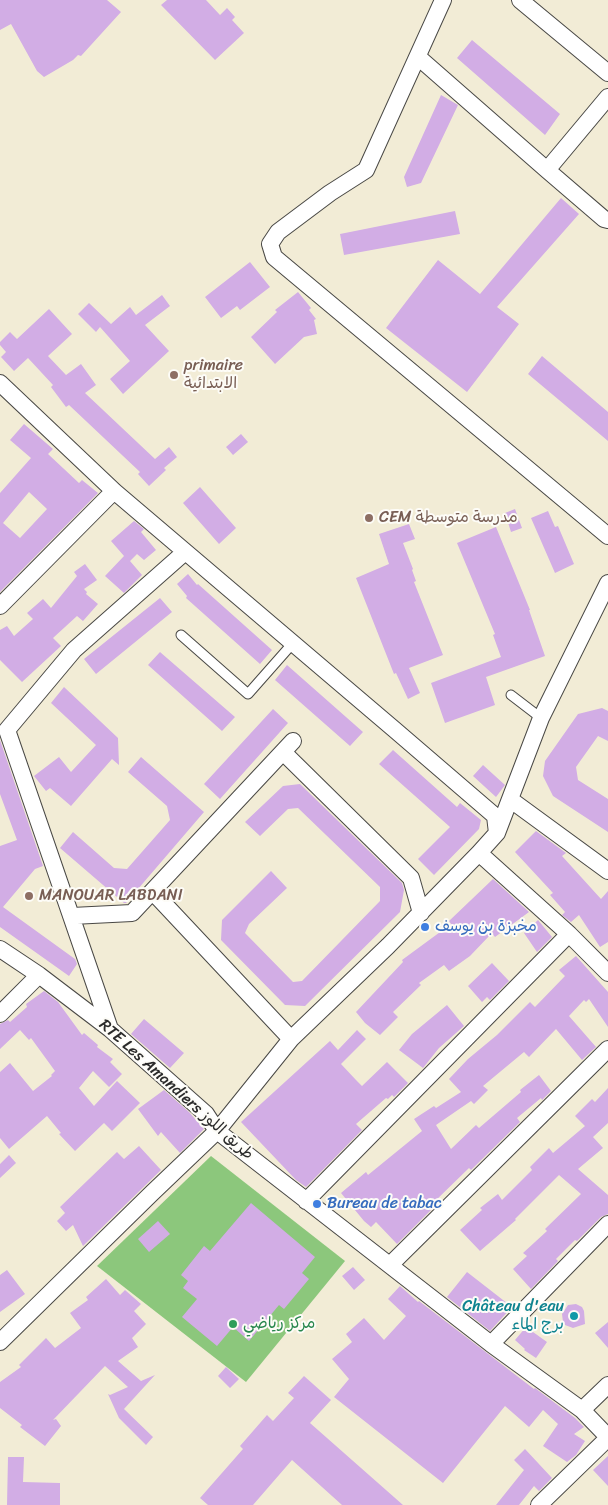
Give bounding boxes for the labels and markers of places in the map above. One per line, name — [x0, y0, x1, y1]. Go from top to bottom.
place label: primaire الابتدائية — [184, 356, 243, 394]
marker: primaire الابتدائية — [168, 369, 180, 381]
place label: CEM مدرسة متوسطة — [379, 508, 518, 528]
marker: CEM مدرسة متوسطة — [363, 512, 375, 524]
place label: MANOUAR LABDANI — [39, 886, 183, 906]
marker: MANOUAR LABDANI — [23, 890, 35, 902]
place label: مخبزة بن یوسف — [435, 917, 537, 937]
marker: مخبزة بن یوسف — [419, 921, 431, 933]
place label: Bureau de tabac — [327, 1194, 442, 1214]
marker: Bureau de tabac — [311, 1198, 323, 1210]
place label: Château d'eau برج الماء — [462, 1297, 564, 1335]
marker: Château d'eau برج الماء — [568, 1310, 580, 1322]
place label: مركز رياضي — [243, 1314, 315, 1334]
marker: مركز رياضي — [227, 1318, 239, 1330]

